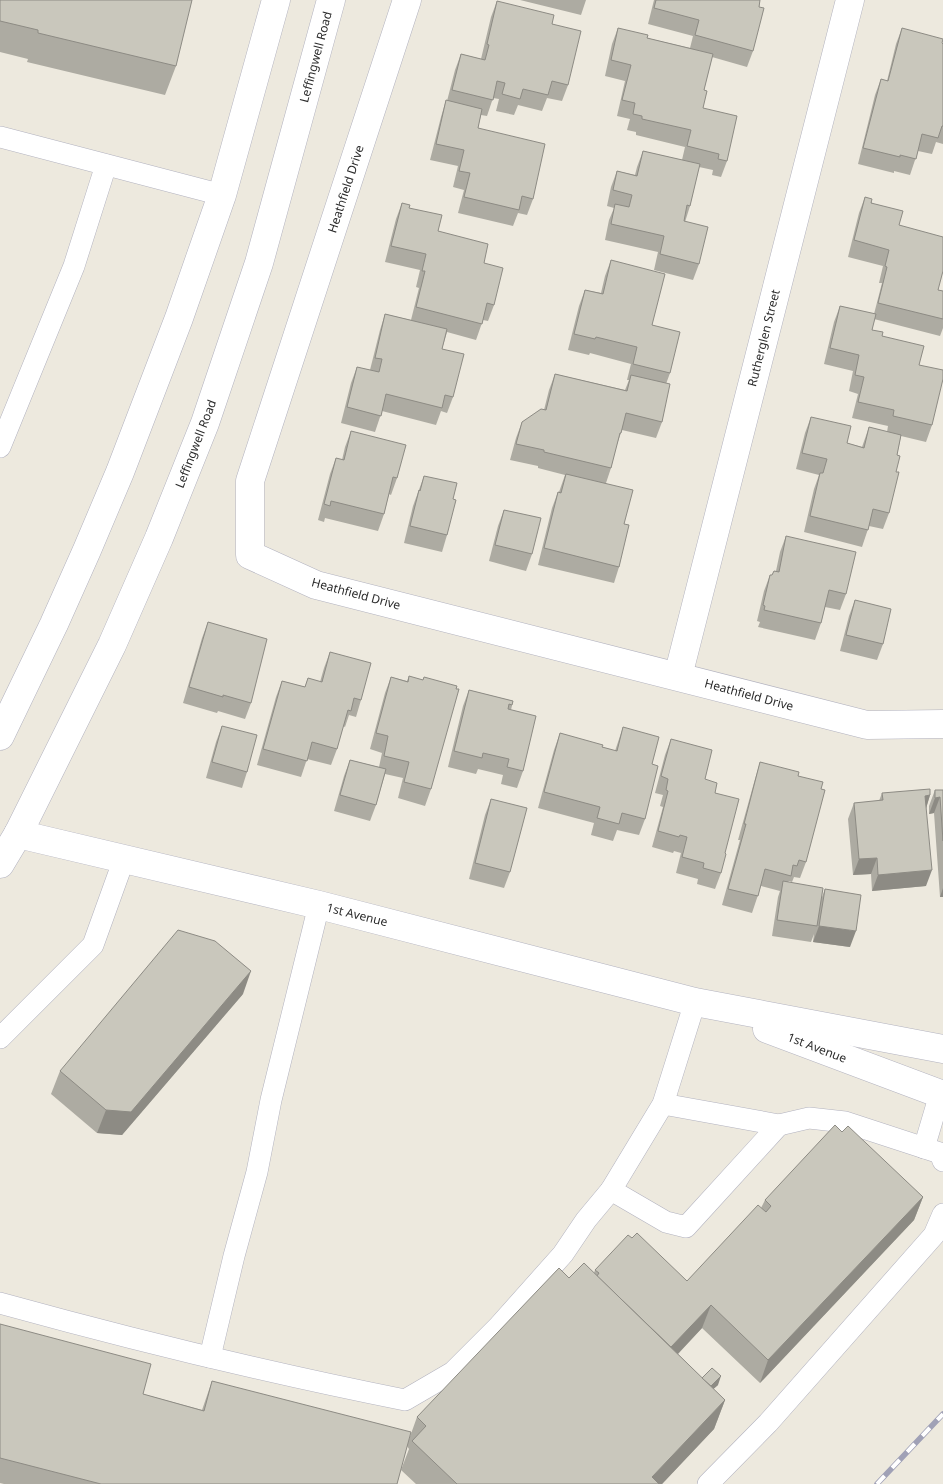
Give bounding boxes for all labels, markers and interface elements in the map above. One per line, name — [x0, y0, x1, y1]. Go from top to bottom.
street label: Leffingwell Road — [295, 9, 336, 104]
street label: Heathfield Drive — [323, 143, 368, 235]
street label: Rutherglen Street — [743, 287, 784, 388]
street label: Leffingwell Road — [171, 397, 220, 491]
street label: Heathfield Drive — [310, 573, 403, 614]
street label: Heathfield Drive — [703, 674, 796, 715]
street label: 1st Avenue — [325, 899, 390, 930]
street label: 1st Avenue — [785, 1028, 849, 1067]

